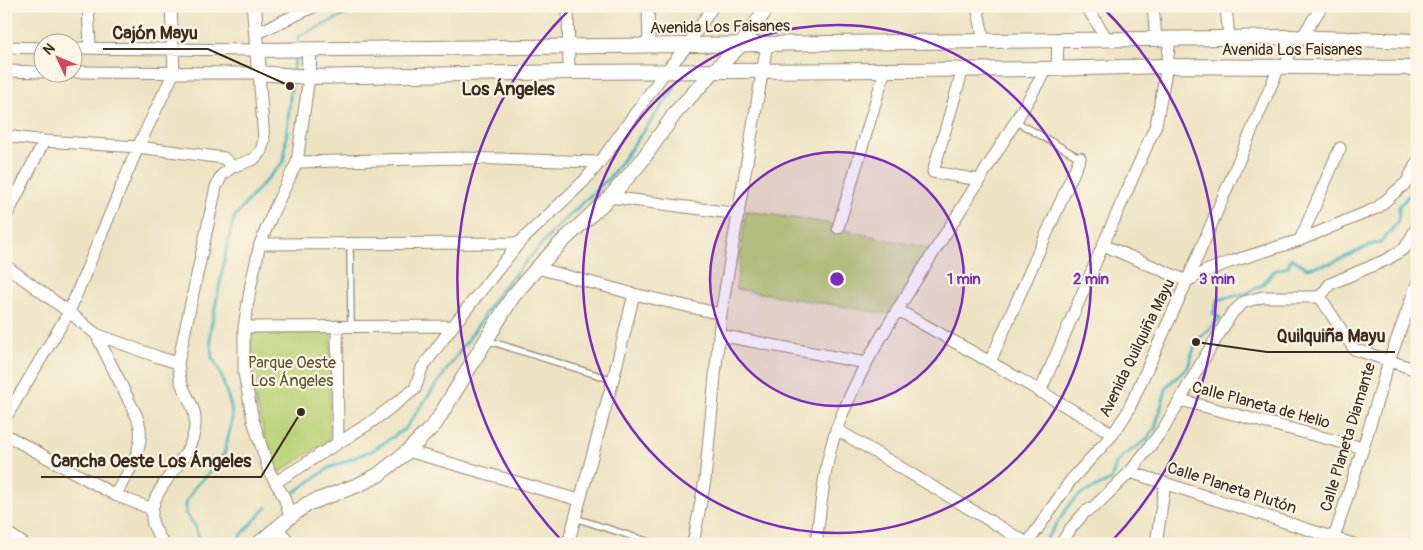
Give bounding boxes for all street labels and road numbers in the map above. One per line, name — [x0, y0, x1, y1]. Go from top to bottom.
street label: Avenida Los Faisanes — [650, 16, 790, 38]
street label: Avenida Los Faisanes — [1222, 40, 1362, 60]
street label: Avenida Quilquiña Mayu — [1095, 275, 1179, 421]
street label: Calle Planeta Diamante — [1316, 360, 1380, 514]
street label: Calle Planeta de Helio — [1190, 377, 1333, 433]
street label: Calle Planeta Plutón — [1165, 458, 1299, 518]

